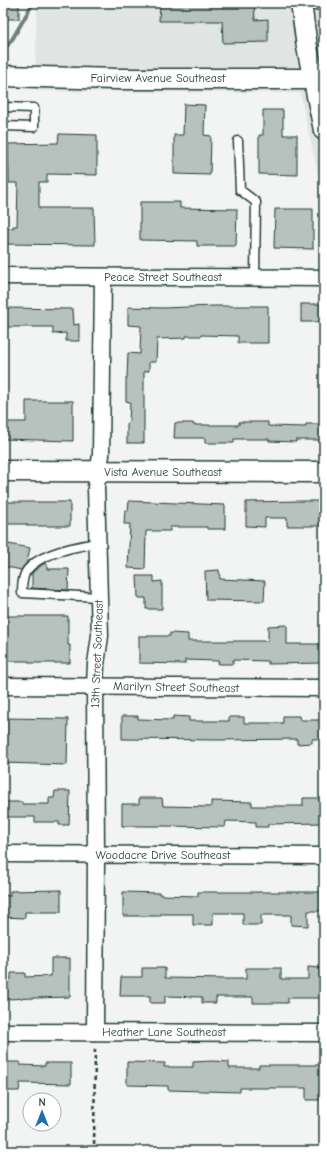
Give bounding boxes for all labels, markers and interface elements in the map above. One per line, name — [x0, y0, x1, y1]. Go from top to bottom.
street label: Fairview Avenue Southeast — [90, 71, 226, 85]
street label: Peace Street Southeast — [104, 270, 222, 284]
street label: Vista Avenue Southeast — [104, 465, 222, 479]
street label: 13th Street Southeast — [88, 599, 106, 708]
street label: Marilyn Street Southeast — [113, 679, 240, 695]
street label: Woodacre Drive Southeast — [96, 848, 231, 862]
street label: Heather Lane Southeast — [102, 1025, 226, 1039]
north arrow — [22, 1092, 62, 1132]
text: N — [38, 1096, 46, 1109]

